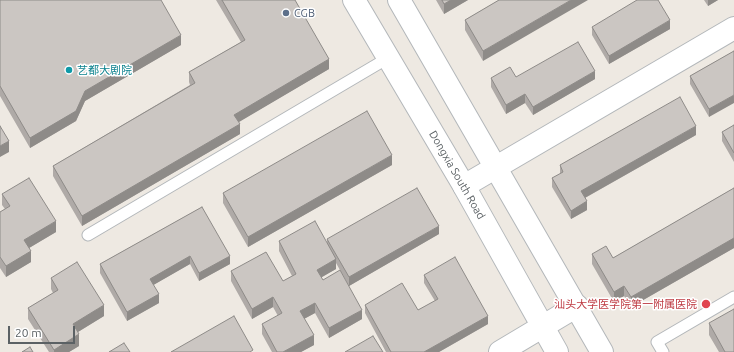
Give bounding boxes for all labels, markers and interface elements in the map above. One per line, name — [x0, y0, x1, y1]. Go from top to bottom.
place label: CGB — [294, 6, 315, 20]
marker: CGB — [281, 8, 291, 18]
place label: 艺都大剧院 — [77, 63, 132, 77]
marker: 艺都大剧院 — [64, 65, 74, 75]
street label: Dongxia South Road — [426, 128, 488, 222]
place label: 汕头大学医学院第一附属医院 — [554, 297, 697, 311]
marker: 汕头大学医学院第一附属医院 — [700, 298, 712, 310]
scale bar — [10, 318, 77, 344]
text: 20 m — [15, 326, 42, 339]

